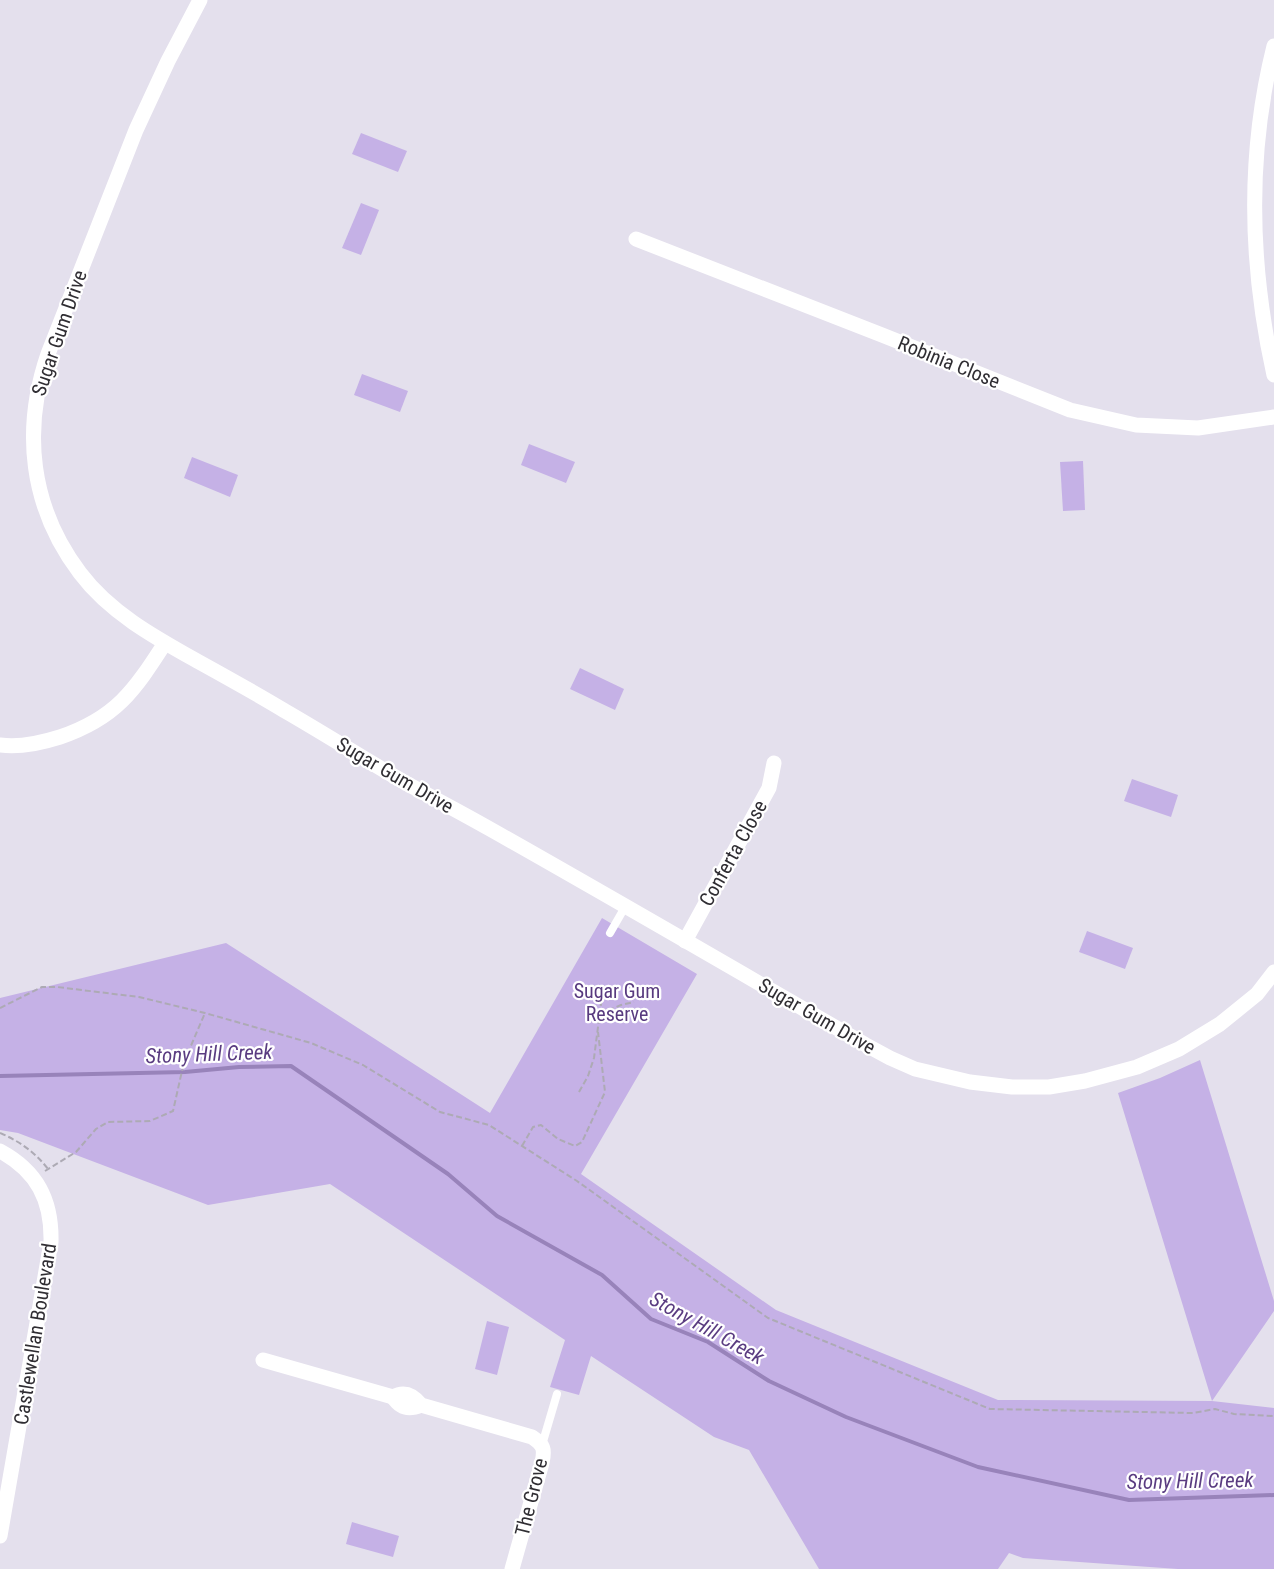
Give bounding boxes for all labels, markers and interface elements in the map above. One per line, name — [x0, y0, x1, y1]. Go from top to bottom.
street label: Sugar Gum Drive — [26, 267, 92, 399]
street label: Robinia Close — [894, 331, 1004, 393]
street label: Sugar Gum Drive — [332, 732, 458, 818]
street label: Conferta Close — [694, 796, 772, 910]
street label: Sugar Gum Drive — [754, 973, 880, 1059]
park label: Sugar Gum Reserve — [574, 979, 660, 1026]
water label: Stony Hill Creek — [145, 1040, 274, 1068]
street label: Castlewellan Boulevard — [9, 1241, 61, 1427]
water label: Stony Hill Creek — [646, 1287, 769, 1370]
street label: The Grove — [510, 1456, 552, 1538]
water label: Stony Hill Creek — [1126, 1468, 1255, 1494]

